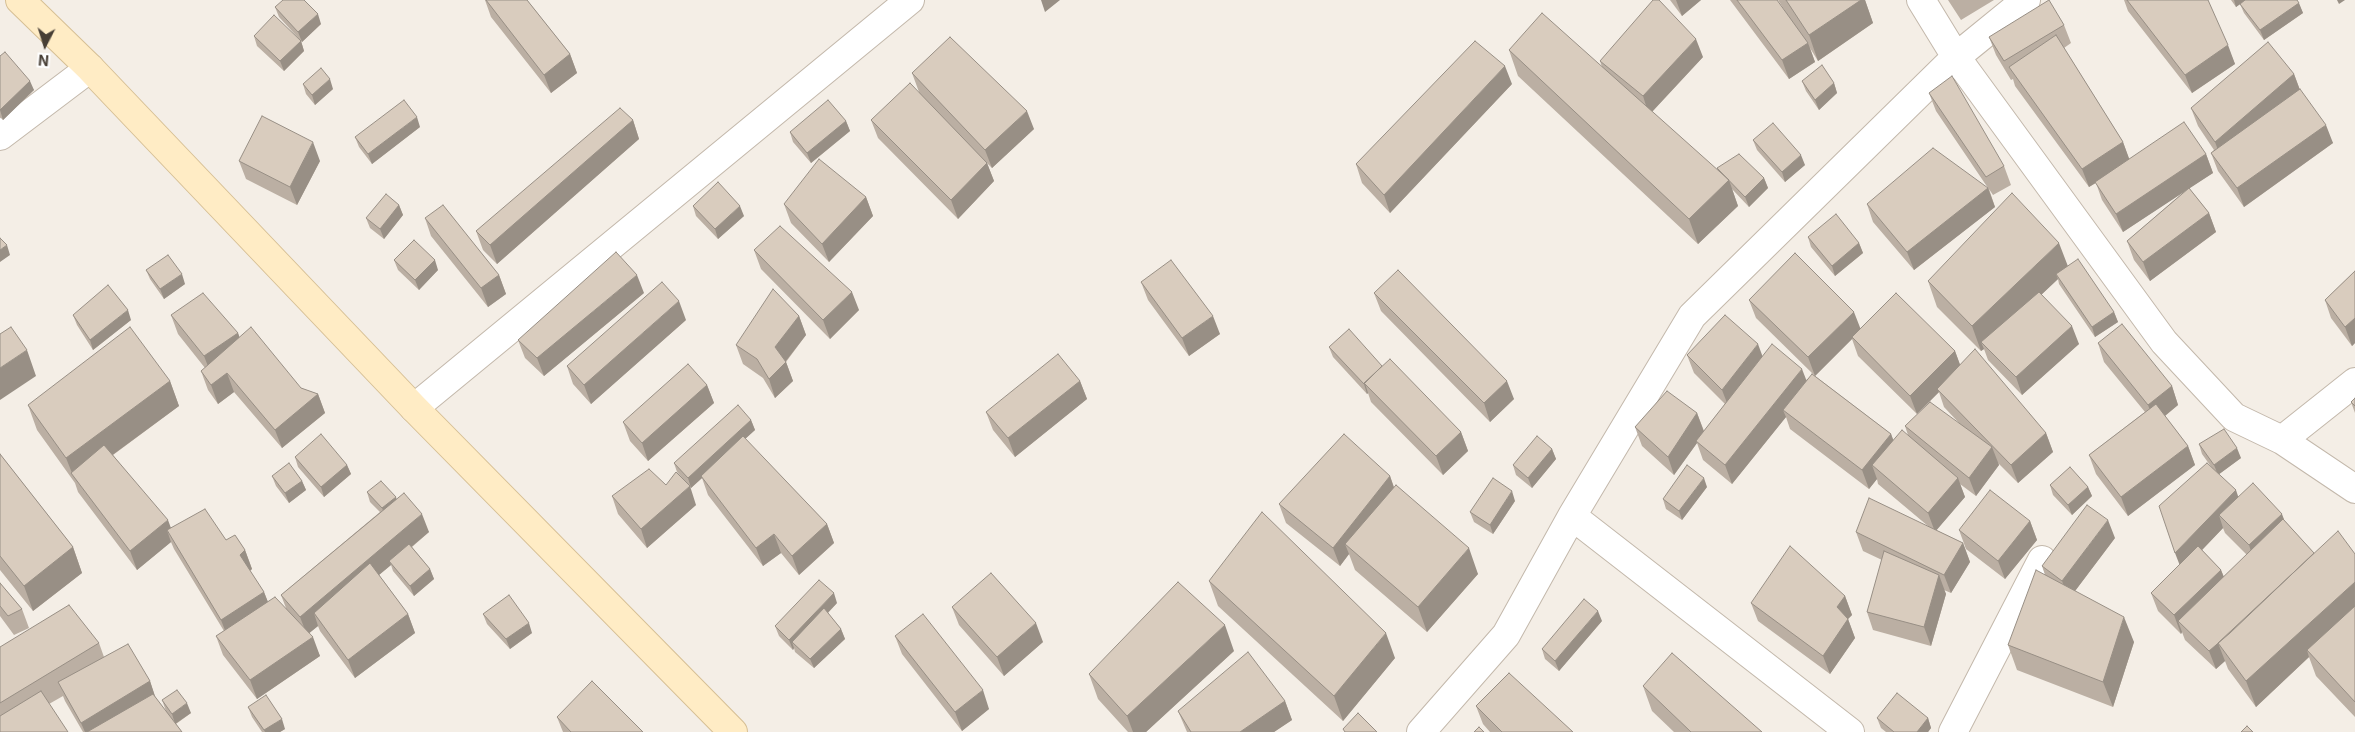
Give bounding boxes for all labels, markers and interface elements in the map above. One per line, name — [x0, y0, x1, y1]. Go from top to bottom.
north arrow — [20, 20, 70, 70]
text: N — [38, 52, 50, 69]

